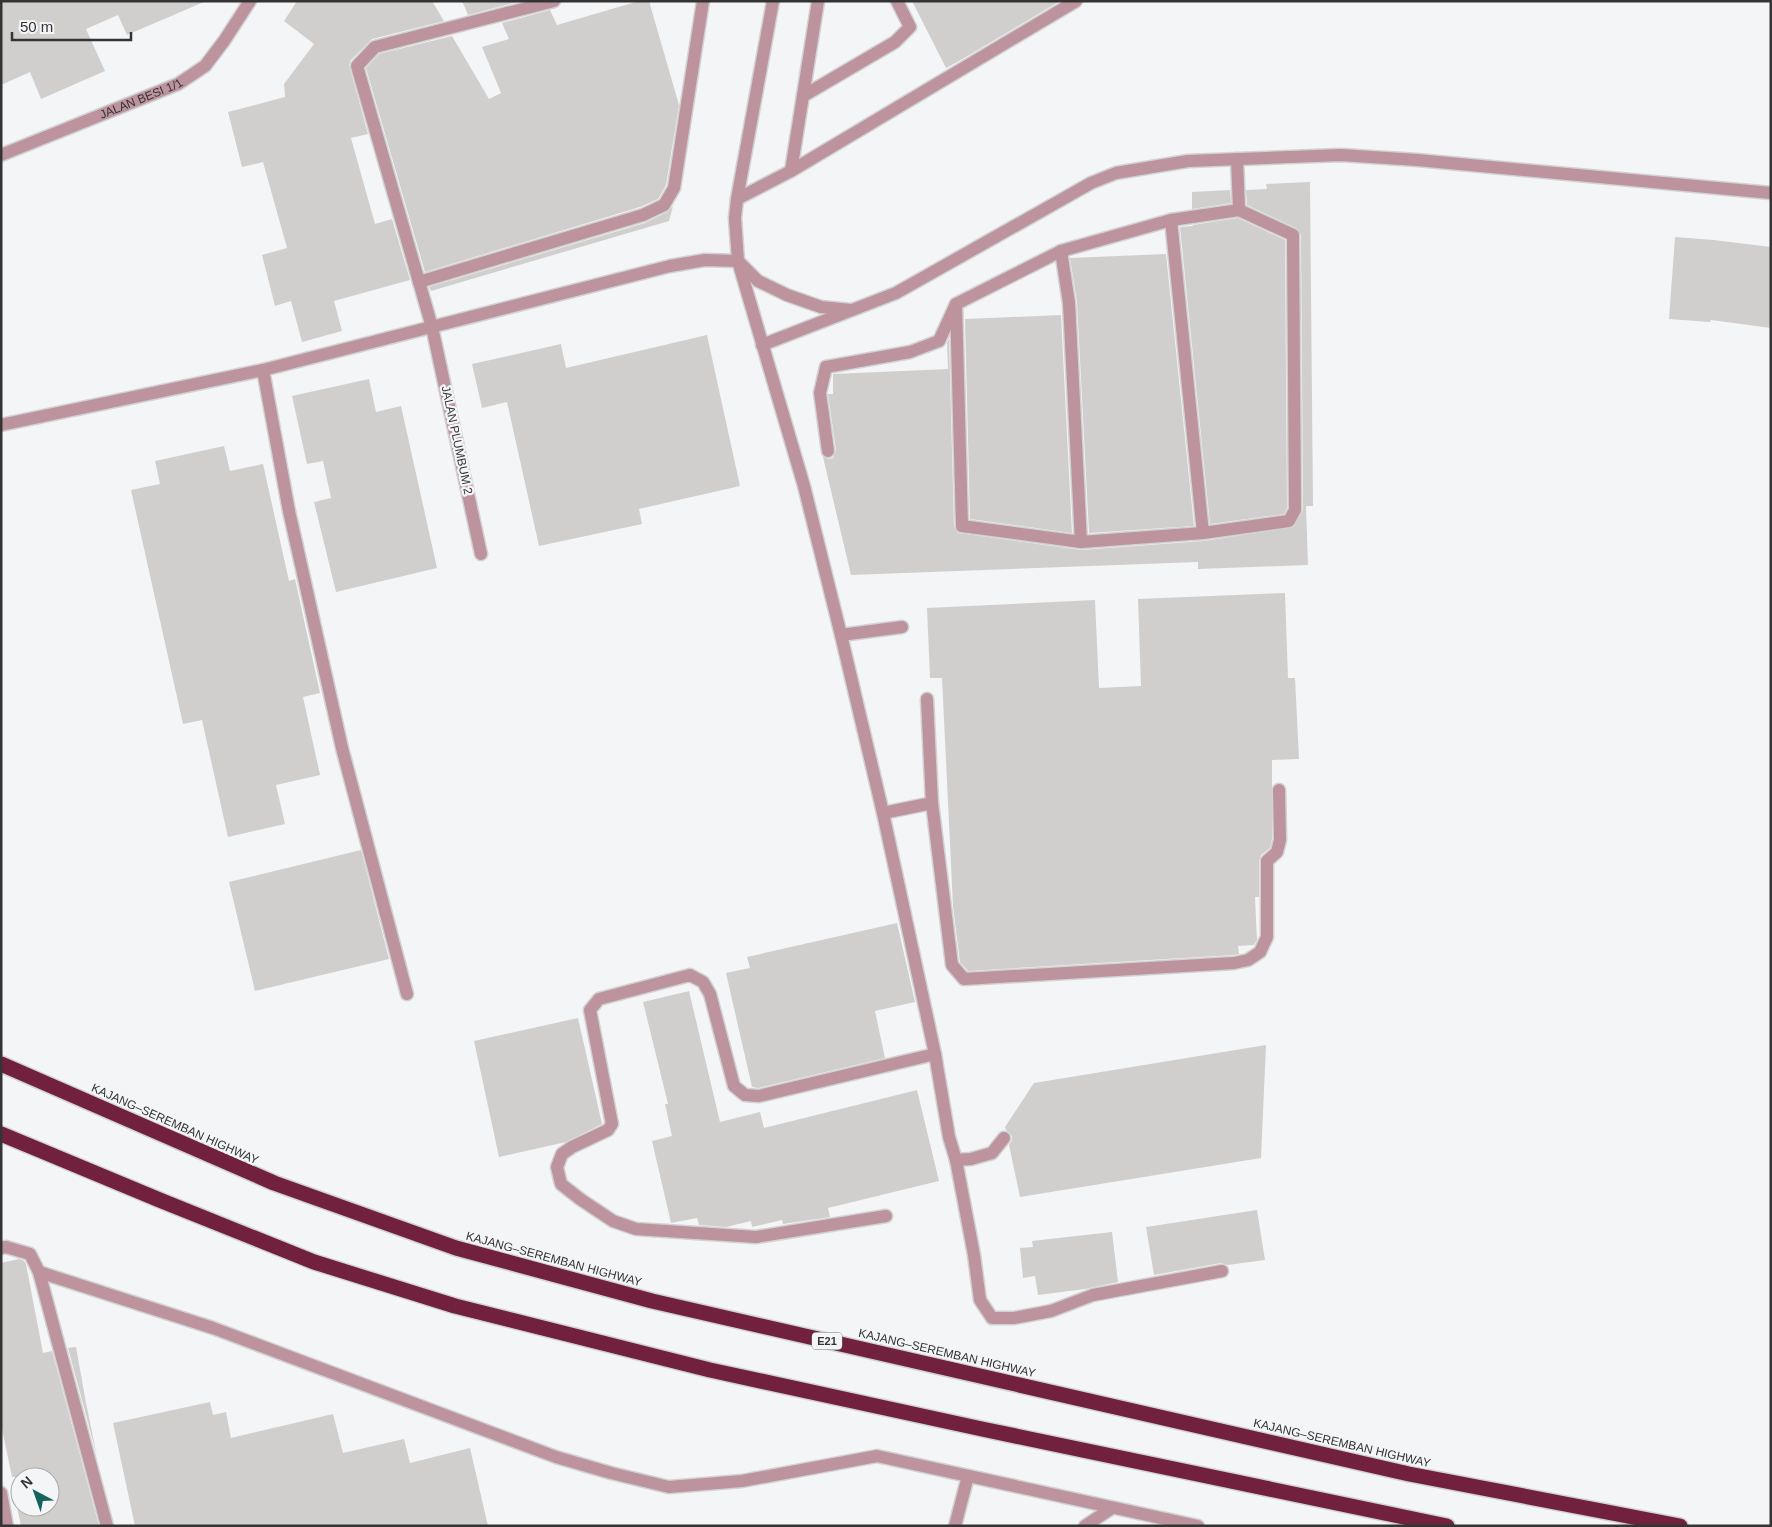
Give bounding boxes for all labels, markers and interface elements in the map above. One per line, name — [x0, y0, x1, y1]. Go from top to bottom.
scale bar — [12, 10, 131, 42]
text: 50 m — [20, 18, 53, 35]
street label: JALAN BESI 1/1 — [98, 76, 186, 122]
street label: JALAN PLUMBUM 2 — [439, 384, 475, 496]
street label: KAJANG–SEREMBAN HIGHWAY — [89, 1081, 261, 1167]
street label: KAJANG–SEREMBAN HIGHWAY — [465, 1229, 643, 1289]
street label: KAJANG–SEREMBAN HIGHWAY — [857, 1326, 1037, 1380]
road number: E21 — [812, 1332, 842, 1350]
street label: KAJANG–SEREMBAN HIGHWAY — [1252, 1416, 1432, 1470]
north arrow — [10, 1467, 60, 1517]
text: N — [17, 1473, 36, 1492]

